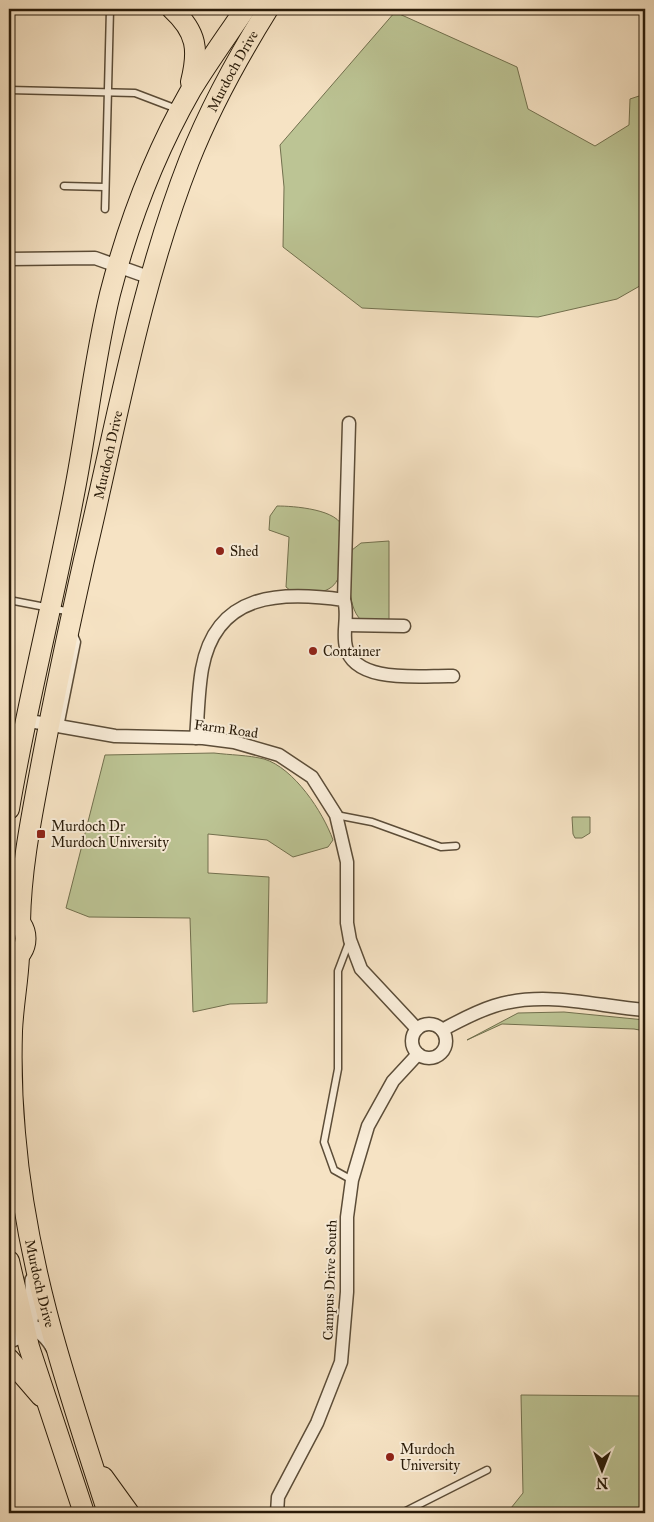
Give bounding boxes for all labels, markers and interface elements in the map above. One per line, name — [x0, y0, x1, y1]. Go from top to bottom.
street label: Murdoch Drive — [203, 27, 262, 115]
street label: Murdoch Drive — [90, 409, 126, 501]
place label: Shed — [230, 543, 259, 560]
marker: Shed — [214, 545, 226, 557]
place label: Container — [323, 643, 381, 660]
marker: Container — [307, 645, 319, 657]
street label: Farm Road — [193, 716, 259, 742]
place label: Murdoch Dr Murdoch University — [51, 818, 169, 851]
marker: Murdoch Dr Murdoch University — [35, 828, 47, 840]
street label: Campus Drive South — [319, 1219, 341, 1341]
street label: Murdoch Drive — [22, 1238, 59, 1330]
place label: Murdoch University — [400, 1441, 460, 1474]
north arrow — [576, 1444, 626, 1494]
marker: Murdoch University — [384, 1451, 396, 1463]
text: N — [596, 1474, 608, 1491]

